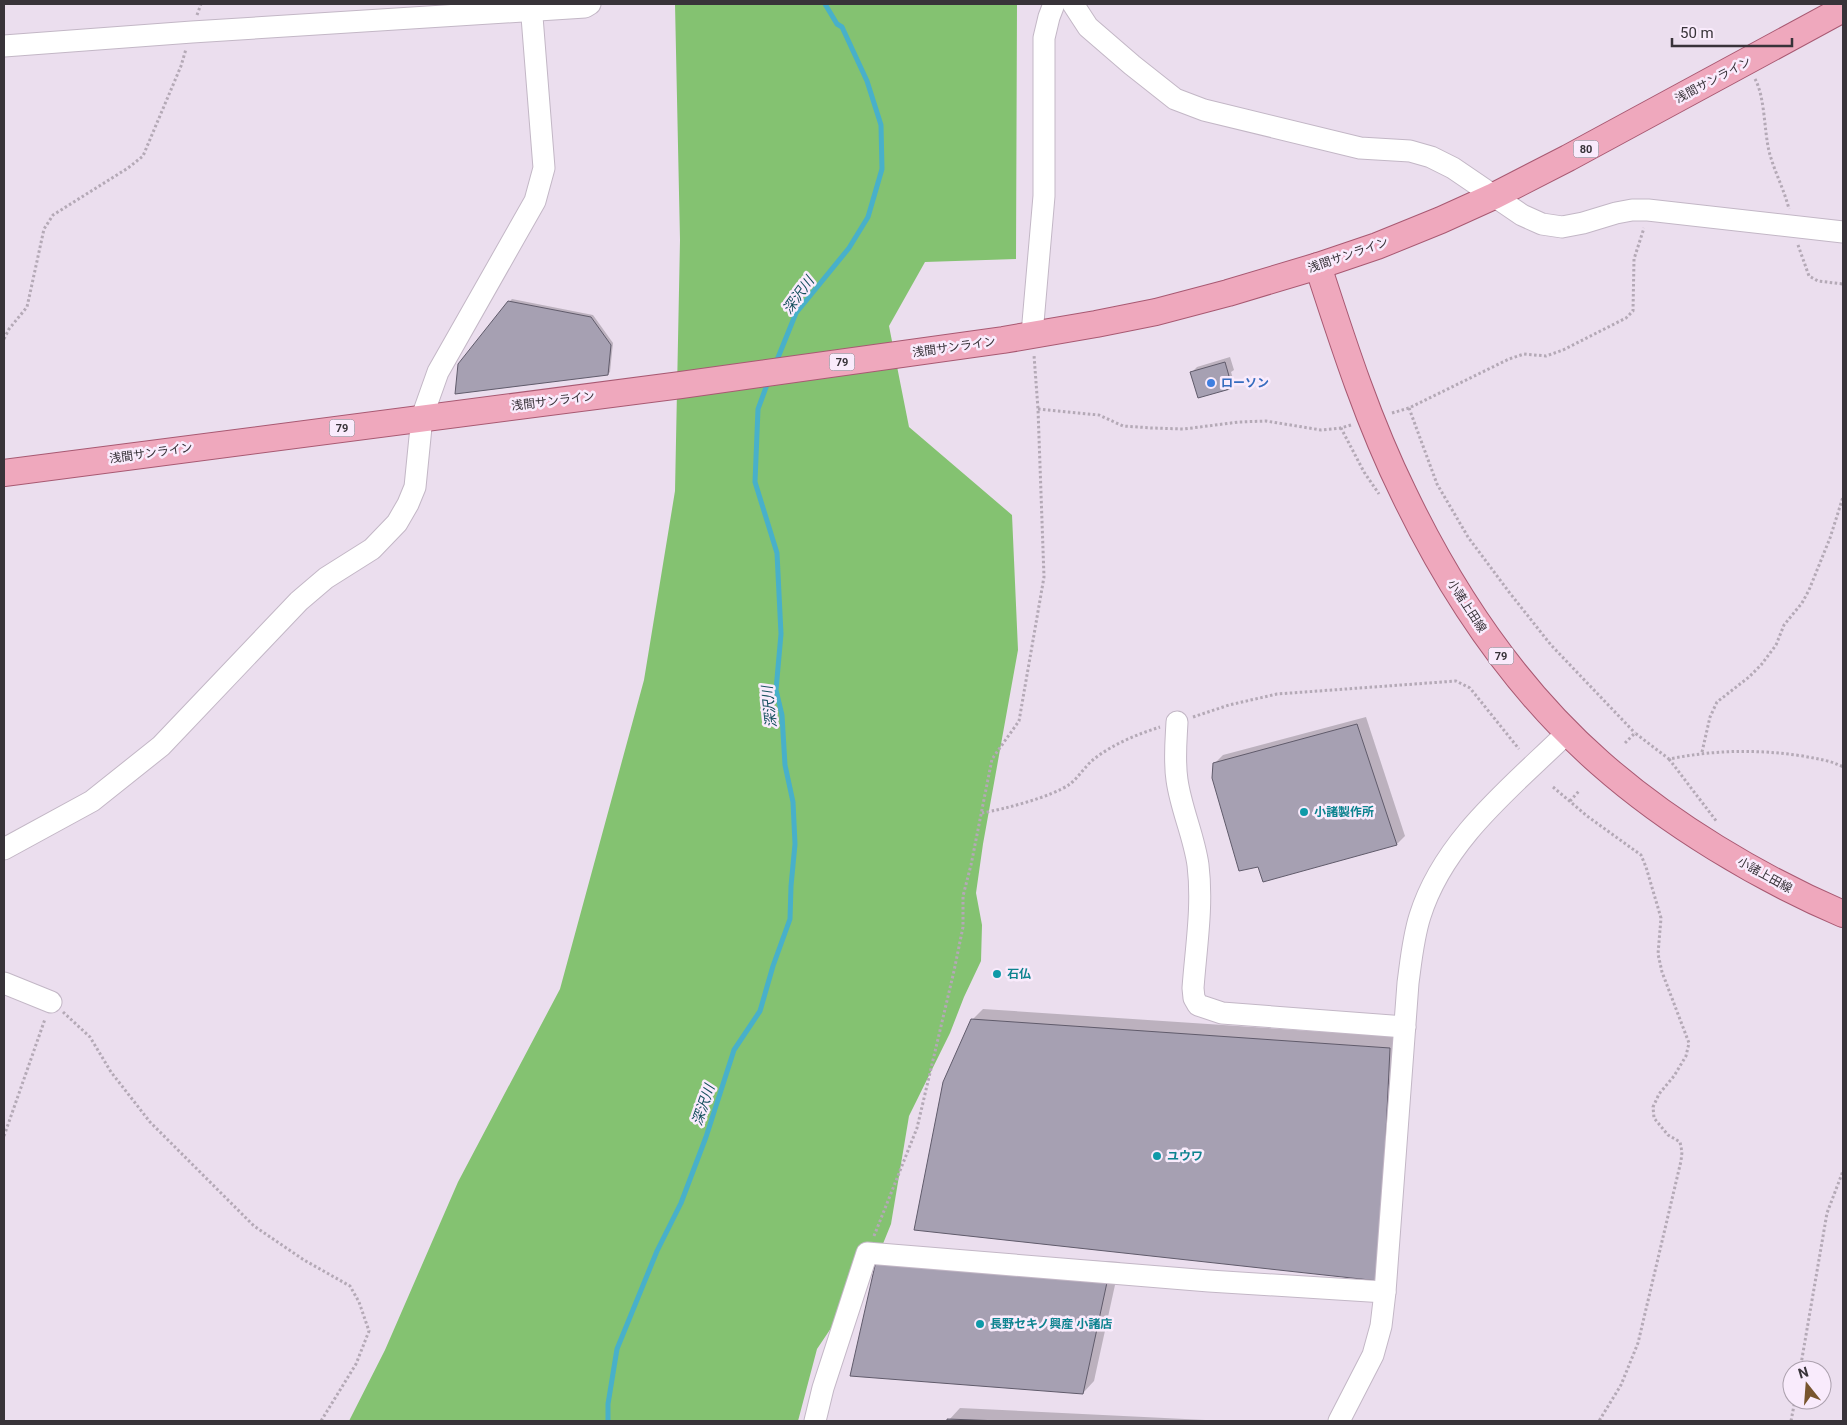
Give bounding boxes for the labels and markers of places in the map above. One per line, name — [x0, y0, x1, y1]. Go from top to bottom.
place label: ローソン — [1221, 376, 1269, 390]
marker: ローソン — [1205, 377, 1217, 389]
place label: 小諸製作所 — [1314, 805, 1374, 819]
marker: 小諸製作所 — [1298, 806, 1310, 818]
place label: 石仏 — [1007, 967, 1031, 981]
marker: 石仏 — [991, 968, 1003, 980]
place label: ユウワ — [1167, 1149, 1203, 1163]
marker: ユウワ — [1151, 1150, 1163, 1162]
place label: 長野セキノ興産 小諸店 — [990, 1317, 1112, 1331]
marker: 長野セキノ興産 小諸店 — [974, 1318, 986, 1330]

